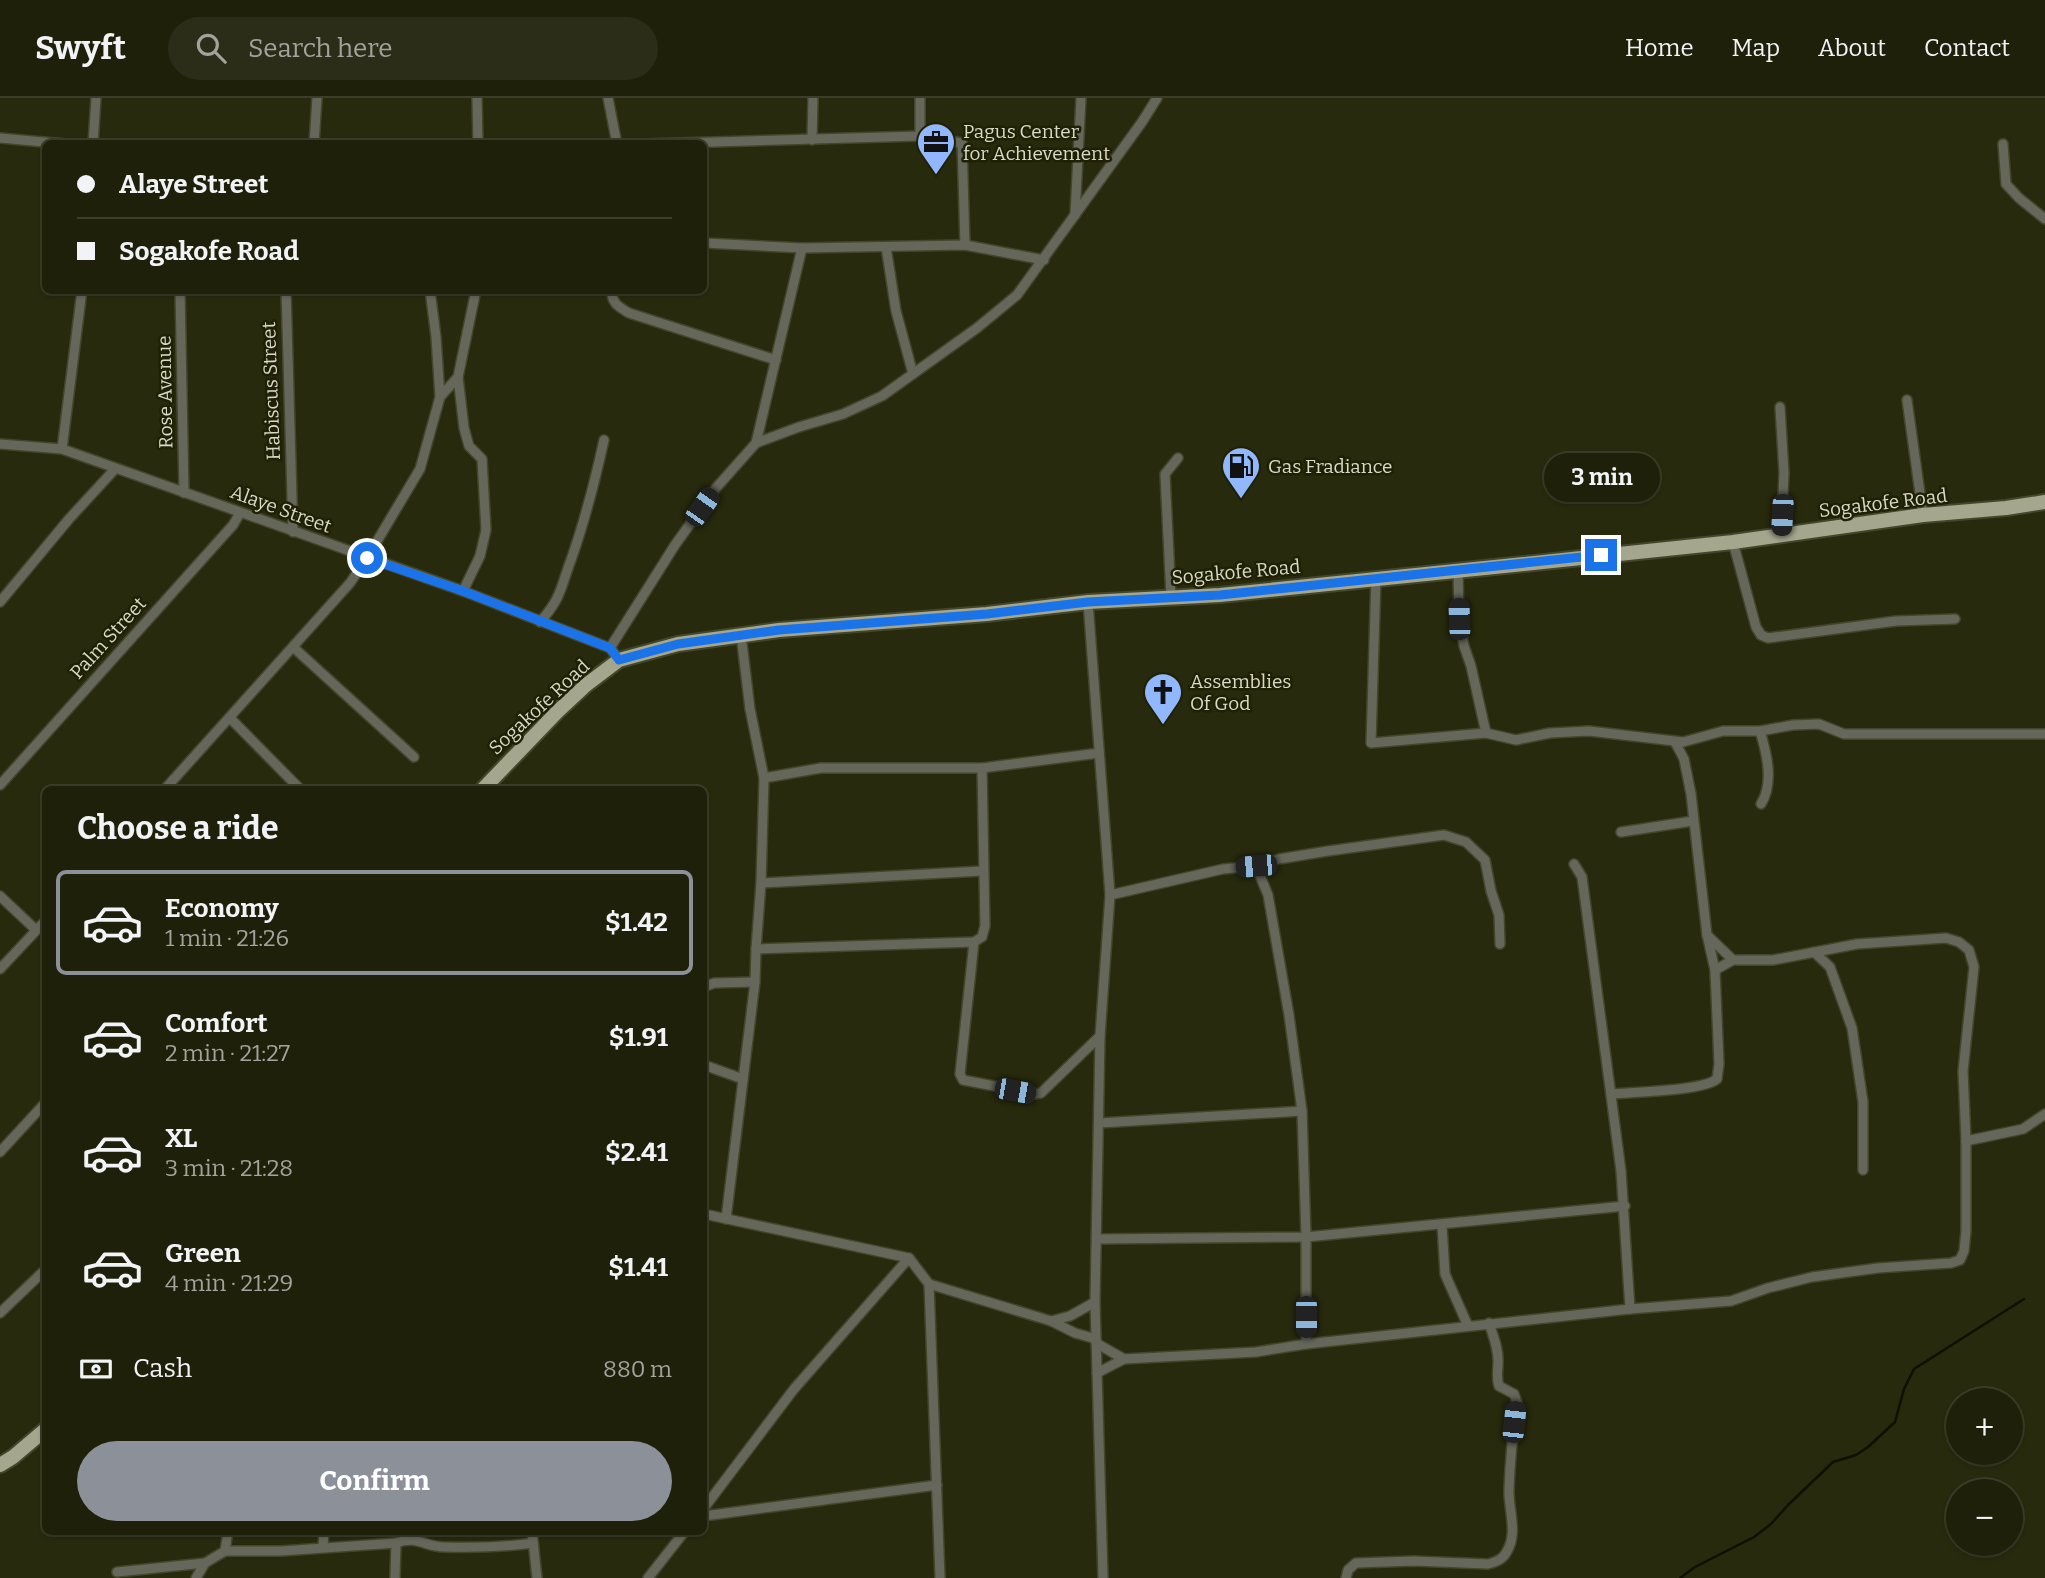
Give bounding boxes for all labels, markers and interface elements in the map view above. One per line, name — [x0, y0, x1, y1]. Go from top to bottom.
search box — [168, 17, 658, 80]
text: Swyft — [35, 28, 126, 68]
icon: search — [192, 29, 230, 67]
text: Search here — [248, 33, 392, 64]
text: Home — [1625, 34, 1694, 62]
text: Map — [1732, 34, 1780, 62]
text: About — [1818, 34, 1886, 62]
text: Contact — [1924, 34, 2010, 62]
place label: Pagus Center for Achievement — [963, 120, 1110, 165]
office icon: Pagus Center for Achievement — [915, 121, 957, 176]
text: Alaye Street — [119, 169, 268, 200]
text: Sogakofe Road — [119, 236, 299, 267]
street label: Habiscus Street — [257, 321, 285, 461]
street label: Rose Avenue — [153, 335, 177, 449]
fuel station icon: Gas Fradiance — [1220, 445, 1262, 500]
callout: 3 min — [1543, 454, 1659, 503]
place label: Gas Fradiance — [1268, 455, 1393, 478]
text: 3 min — [1571, 463, 1633, 491]
street label: Alaye Street — [227, 480, 335, 538]
car — [682, 484, 723, 530]
street label: Sogakofe Road — [1817, 484, 1949, 522]
car — [1771, 493, 1794, 537]
route end — [1585, 539, 1617, 571]
route start — [351, 542, 383, 574]
street label: Sogakofe Road — [1171, 555, 1301, 589]
street label: Palm Street — [65, 592, 151, 684]
car — [1448, 598, 1471, 640]
street label: Sogakofe Road — [484, 655, 594, 759]
place label: Assemblies Of God — [1190, 670, 1291, 715]
church icon: Assemblies Of God — [1142, 671, 1184, 726]
text: Choose a ride — [77, 809, 278, 847]
car — [1235, 854, 1278, 878]
icon: car — [81, 891, 144, 954]
text: Economy — [165, 893, 279, 924]
text: $1.42 — [605, 907, 668, 938]
text: 1 min · 21:26 — [165, 924, 289, 952]
icon: car — [81, 1006, 144, 1069]
text: Comfort — [165, 1008, 268, 1039]
text: $1.91 — [609, 1022, 668, 1053]
text: 2 min · 21:27 — [165, 1039, 290, 1067]
car — [993, 1077, 1038, 1105]
icon: car — [81, 1121, 144, 1184]
text: XL — [165, 1123, 197, 1154]
text: $2.41 — [605, 1137, 668, 1168]
text: 3 min · 21:28 — [165, 1154, 293, 1182]
icon: car — [81, 1236, 144, 1299]
text: Green — [165, 1238, 241, 1269]
text: $1.41 — [608, 1252, 668, 1283]
text: 4 min · 21:29 — [165, 1269, 293, 1297]
car — [1296, 1296, 1317, 1338]
icon: cash — [77, 1350, 115, 1388]
text: Cash — [133, 1353, 192, 1384]
text: 880 m — [603, 1355, 672, 1383]
map controls — [1946, 1388, 2023, 1556]
button: + — [1946, 1388, 2023, 1465]
car — [1502, 1400, 1527, 1444]
button: Confirm — [77, 1441, 672, 1521]
button: − — [1946, 1479, 2023, 1556]

